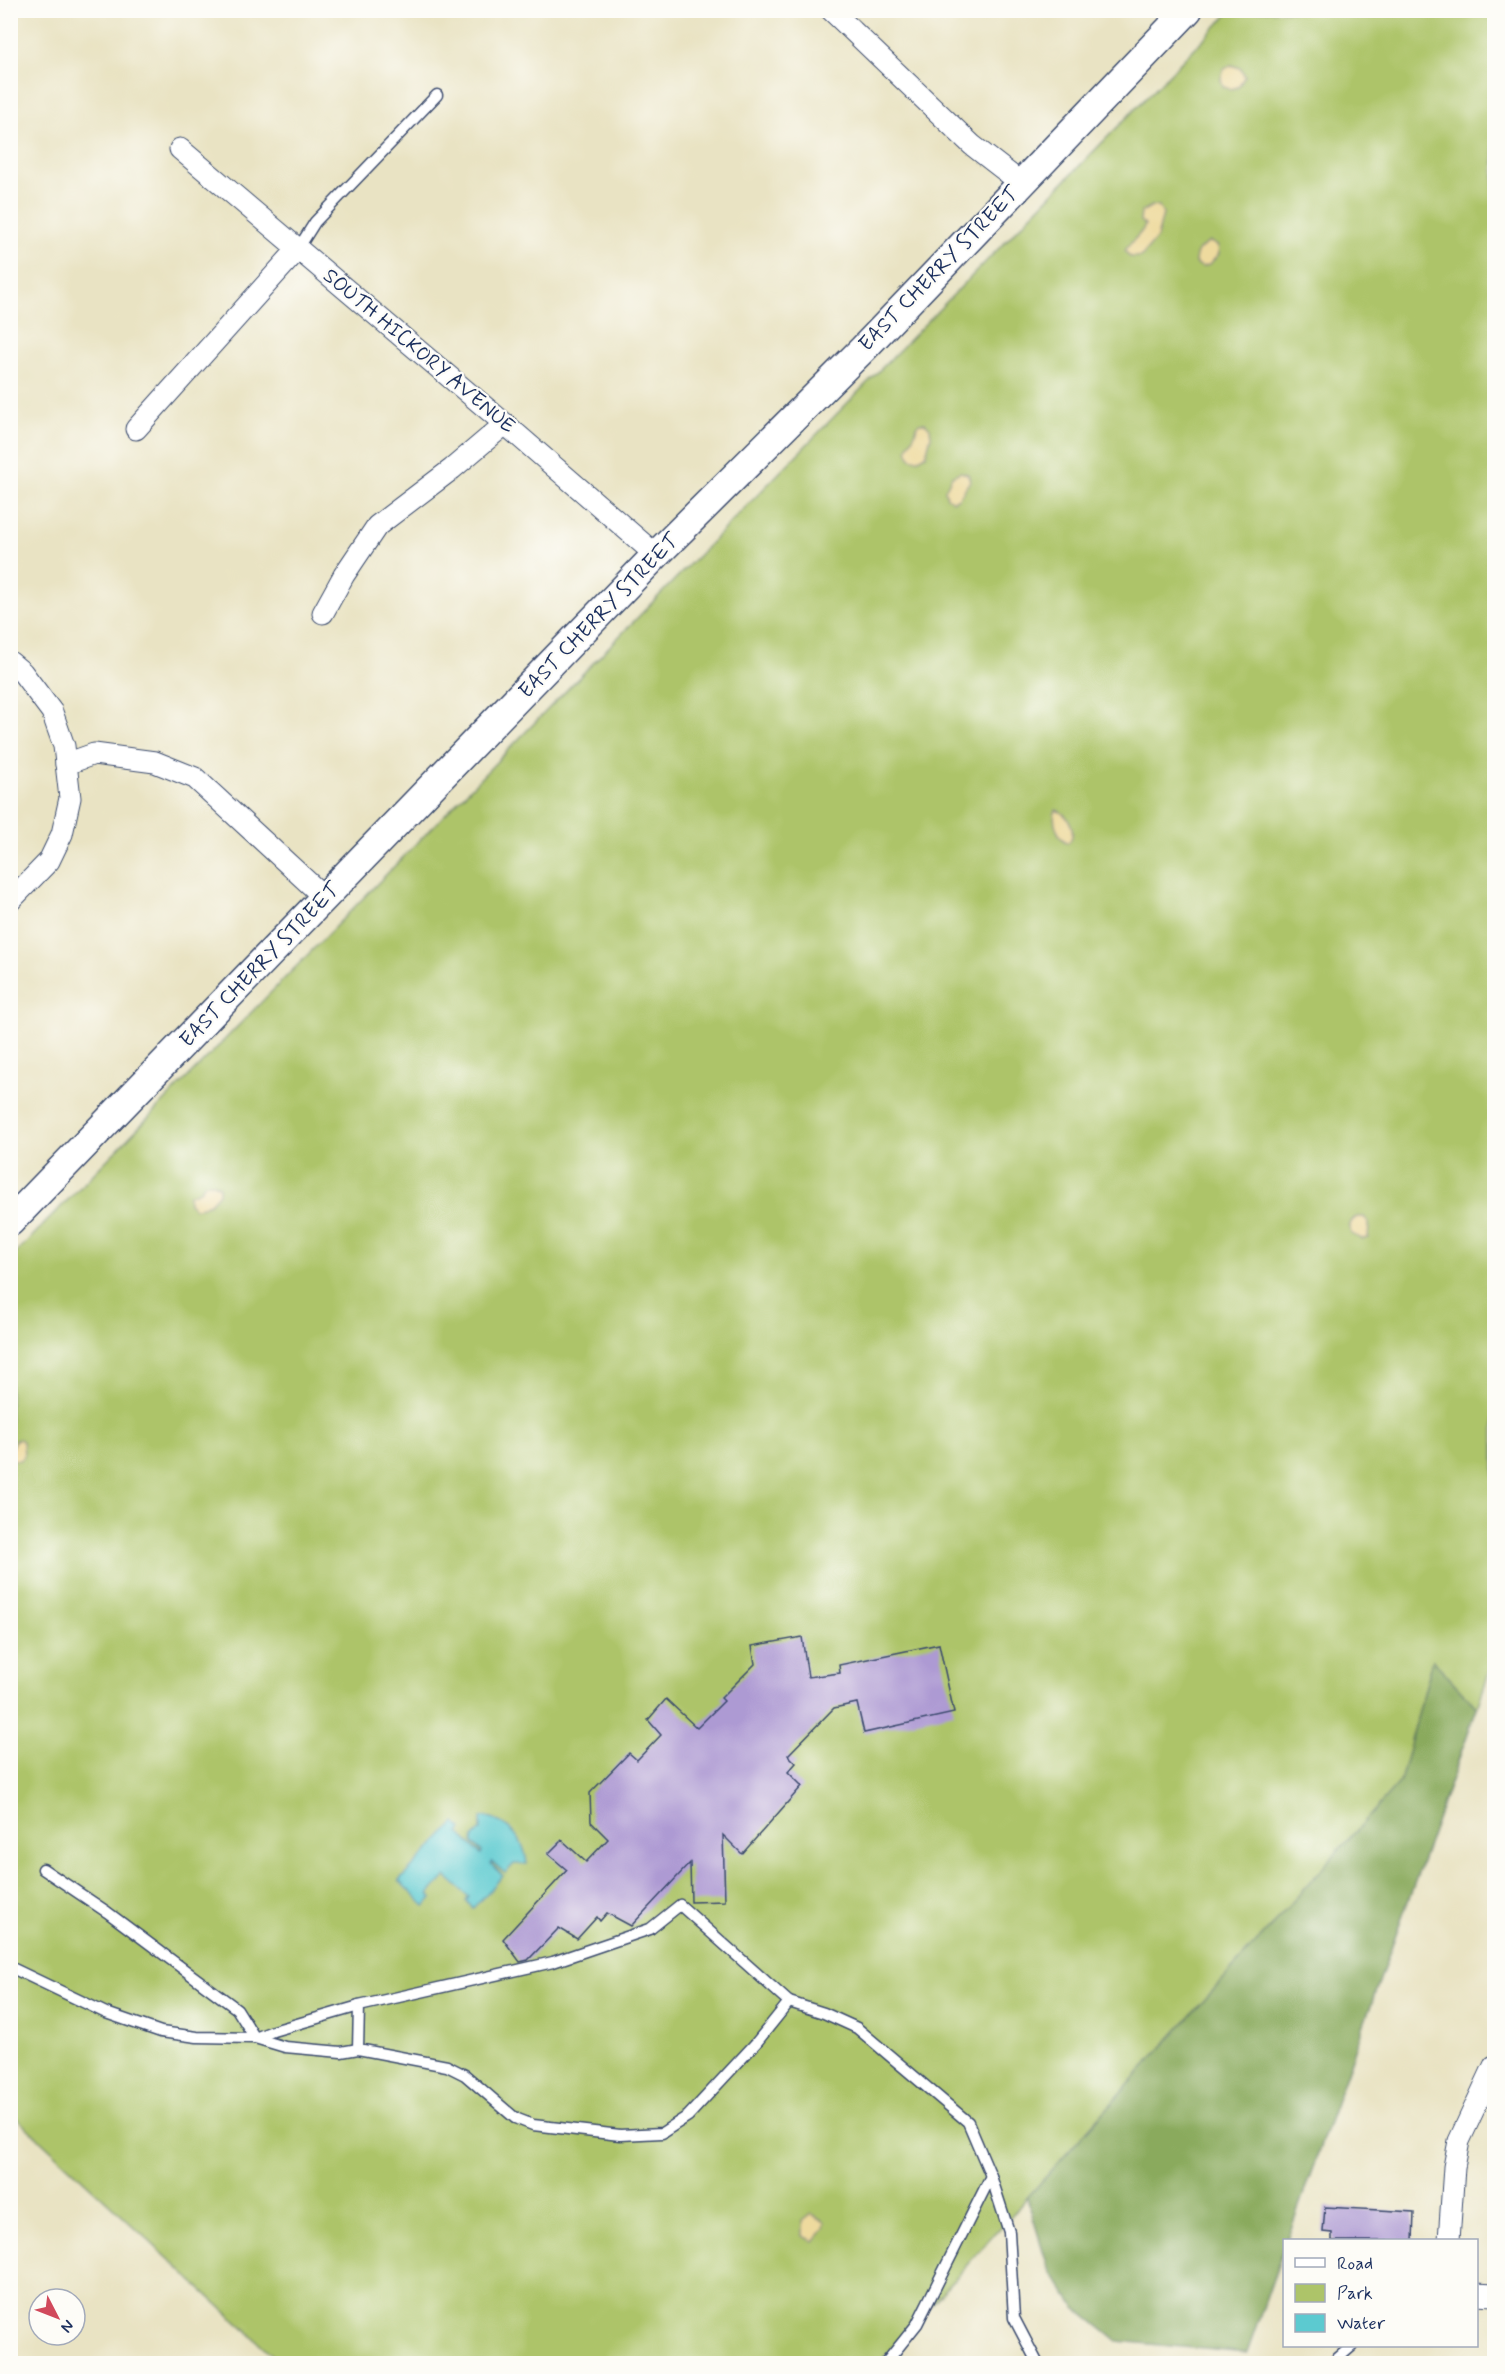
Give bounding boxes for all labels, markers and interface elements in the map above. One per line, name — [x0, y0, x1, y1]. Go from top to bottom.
street label: EAST CHERRY STREET — [853, 180, 1026, 358]
street label: SOUTH HICKORY AVENUE — [317, 262, 521, 440]
street label: EAST CHERRY STREET — [513, 527, 686, 705]
street label: EAST CHERRY STREET — [174, 876, 347, 1054]
legend — [1283, 2239, 1478, 2347]
text: Road — [1337, 2252, 1373, 2276]
text: Park — [1337, 2282, 1373, 2306]
north arrow — [27, 2287, 87, 2347]
text: Water — [1337, 2312, 1386, 2336]
text: N — [56, 2315, 78, 2337]

